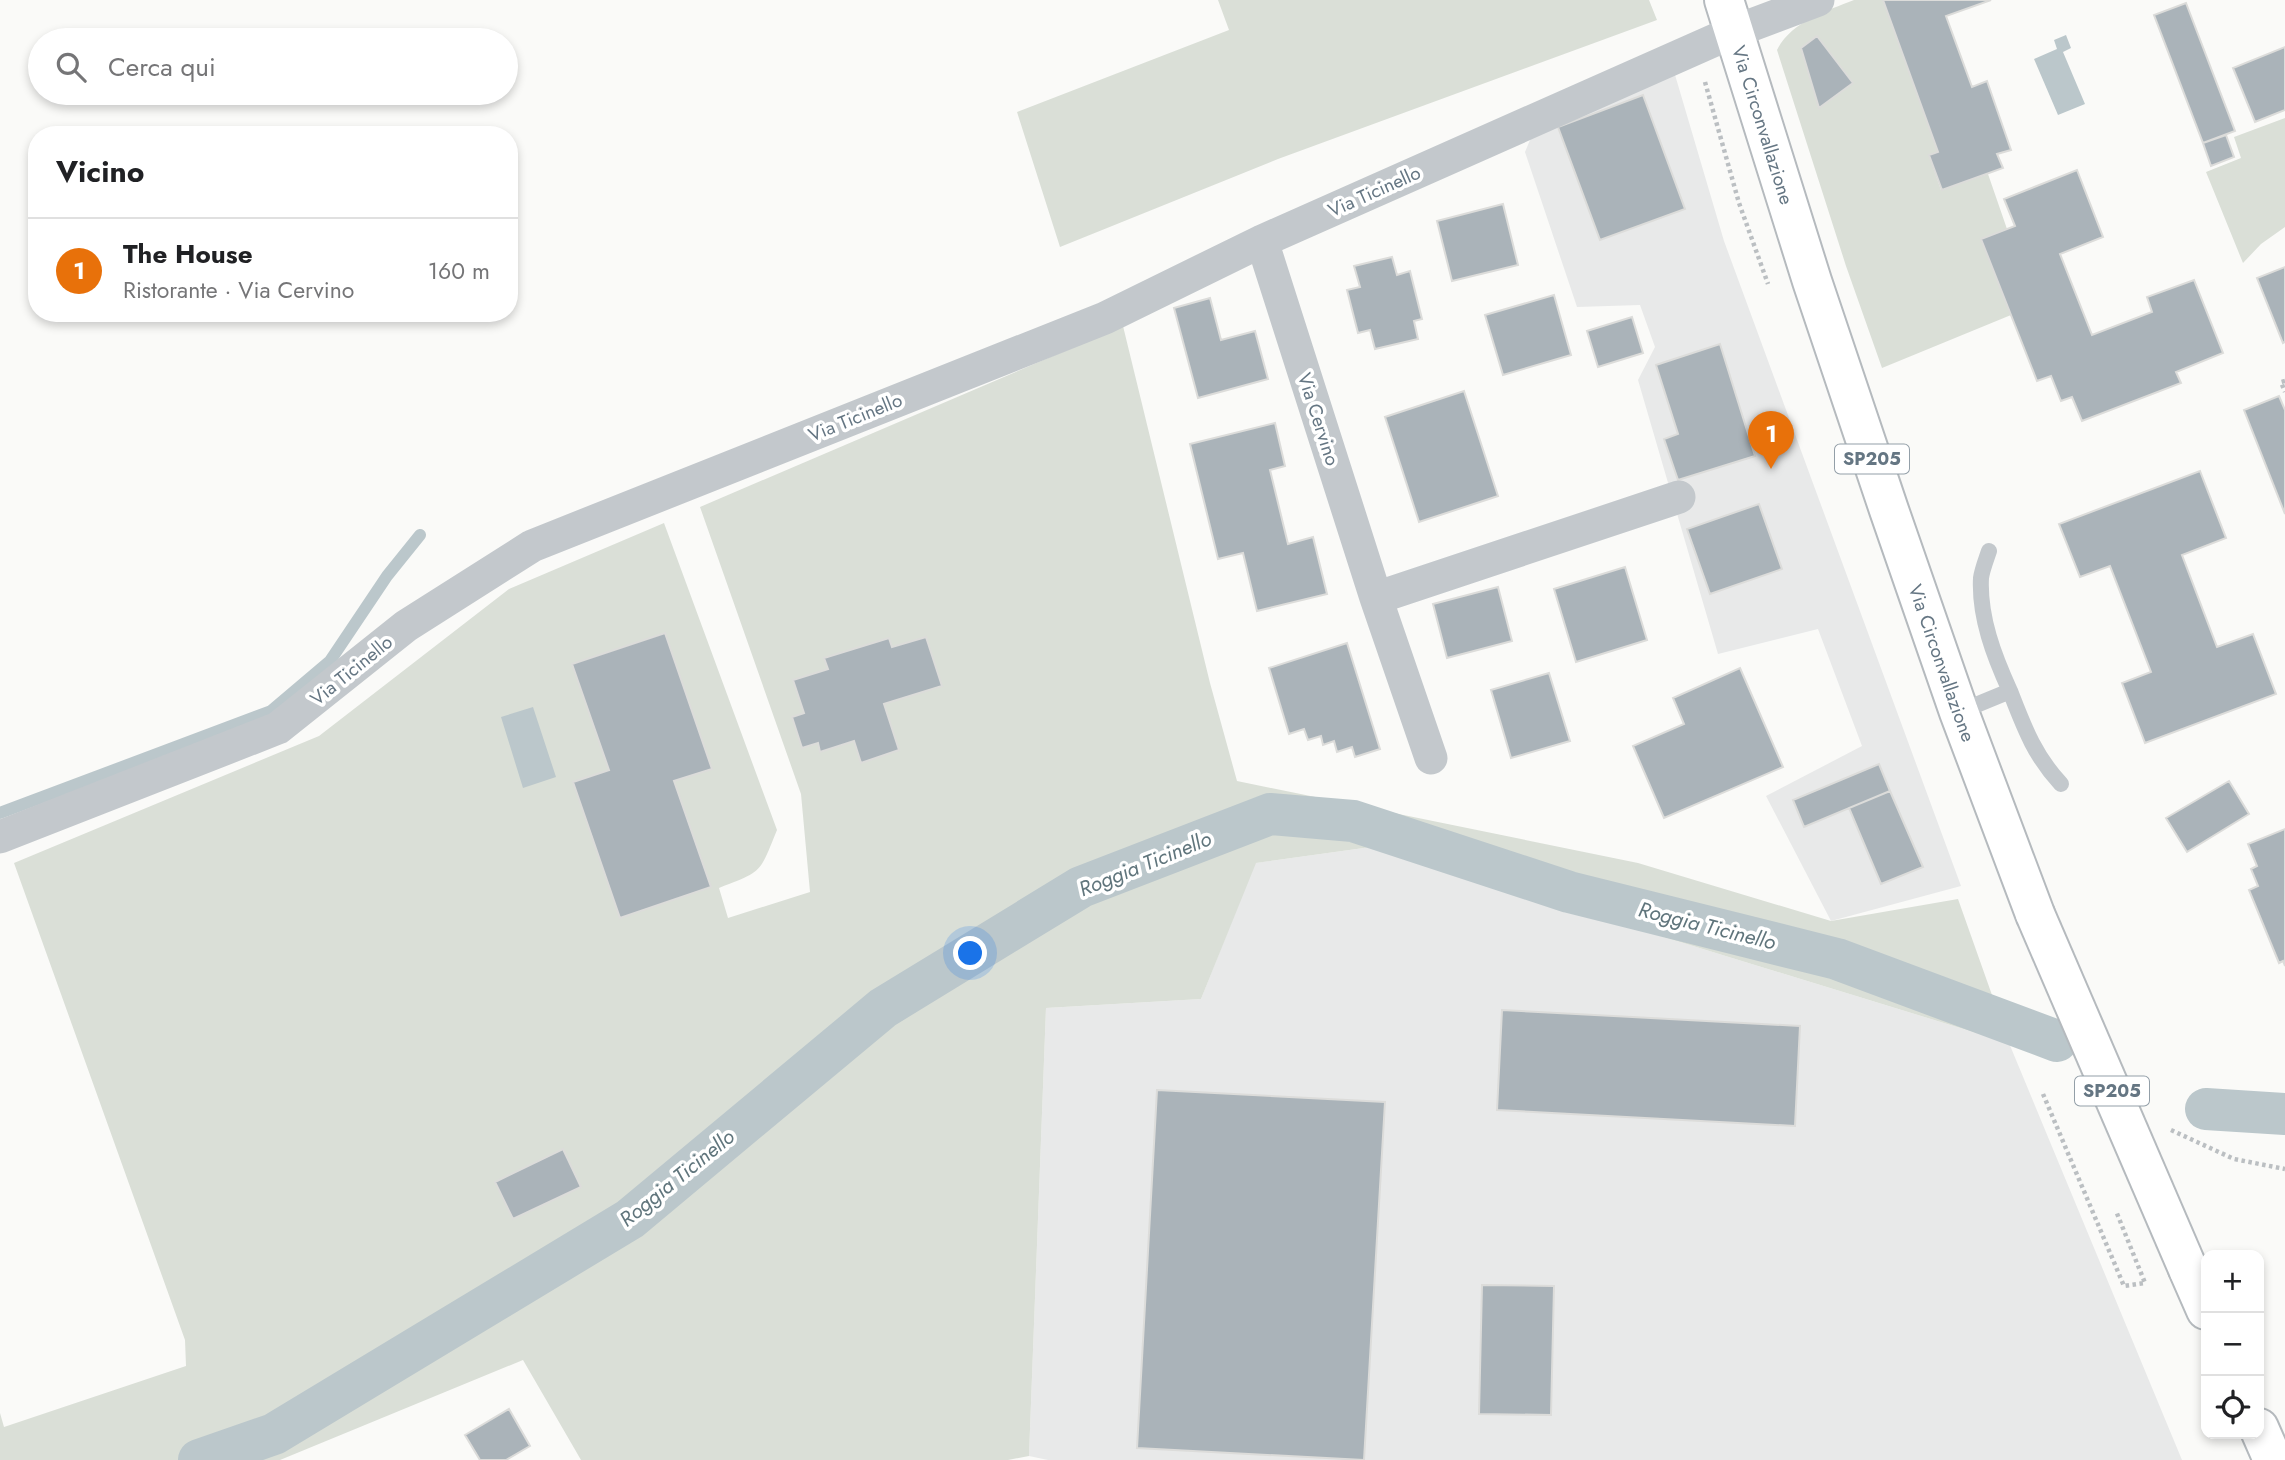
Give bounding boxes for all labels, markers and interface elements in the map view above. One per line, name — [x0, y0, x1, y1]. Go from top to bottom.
search box — [28, 28, 518, 105]
street label: Via Circonvallazione — [1725, 42, 1800, 208]
icon: search — [52, 48, 90, 86]
text: Cerca qui — [108, 48, 216, 86]
text: Vicino — [56, 150, 144, 193]
street label: Via Ticinello — [1323, 159, 1425, 224]
text: The House — [123, 235, 253, 273]
text: 1 — [73, 254, 85, 288]
text: 160 m — [428, 254, 490, 288]
text: Ristorante · Via Cervino — [123, 273, 354, 307]
street label: Via Cervino — [1291, 369, 1346, 469]
street label: Via Ticinello — [804, 386, 906, 449]
pin: 1 — [1748, 411, 1794, 469]
road number: SP205 — [1835, 444, 1909, 474]
street label: Via Circonvallazione — [1902, 581, 1982, 746]
street label: Via Ticinello — [304, 629, 398, 712]
water label: Roggia Ticinello — [1074, 824, 1216, 904]
water label: Roggia Ticinello — [1635, 894, 1779, 958]
your location — [953, 936, 987, 970]
road number: SP205 — [2075, 1076, 2149, 1106]
water label: Roggia Ticinello — [613, 1122, 741, 1234]
map controls — [2201, 1250, 2264, 1439]
button: + — [2201, 1250, 2264, 1313]
button: − — [2201, 1313, 2264, 1376]
button: locate — [2201, 1376, 2264, 1439]

